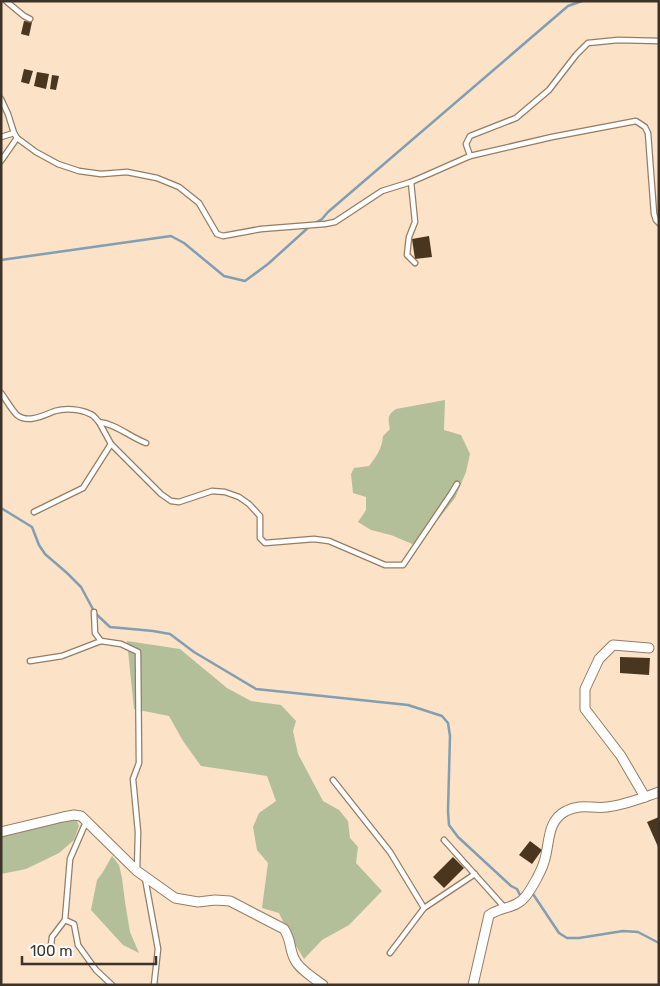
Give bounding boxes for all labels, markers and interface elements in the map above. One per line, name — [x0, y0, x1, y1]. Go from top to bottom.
scale bar — [22, 934, 156, 966]
text: 100 m — [30, 942, 72, 960]

